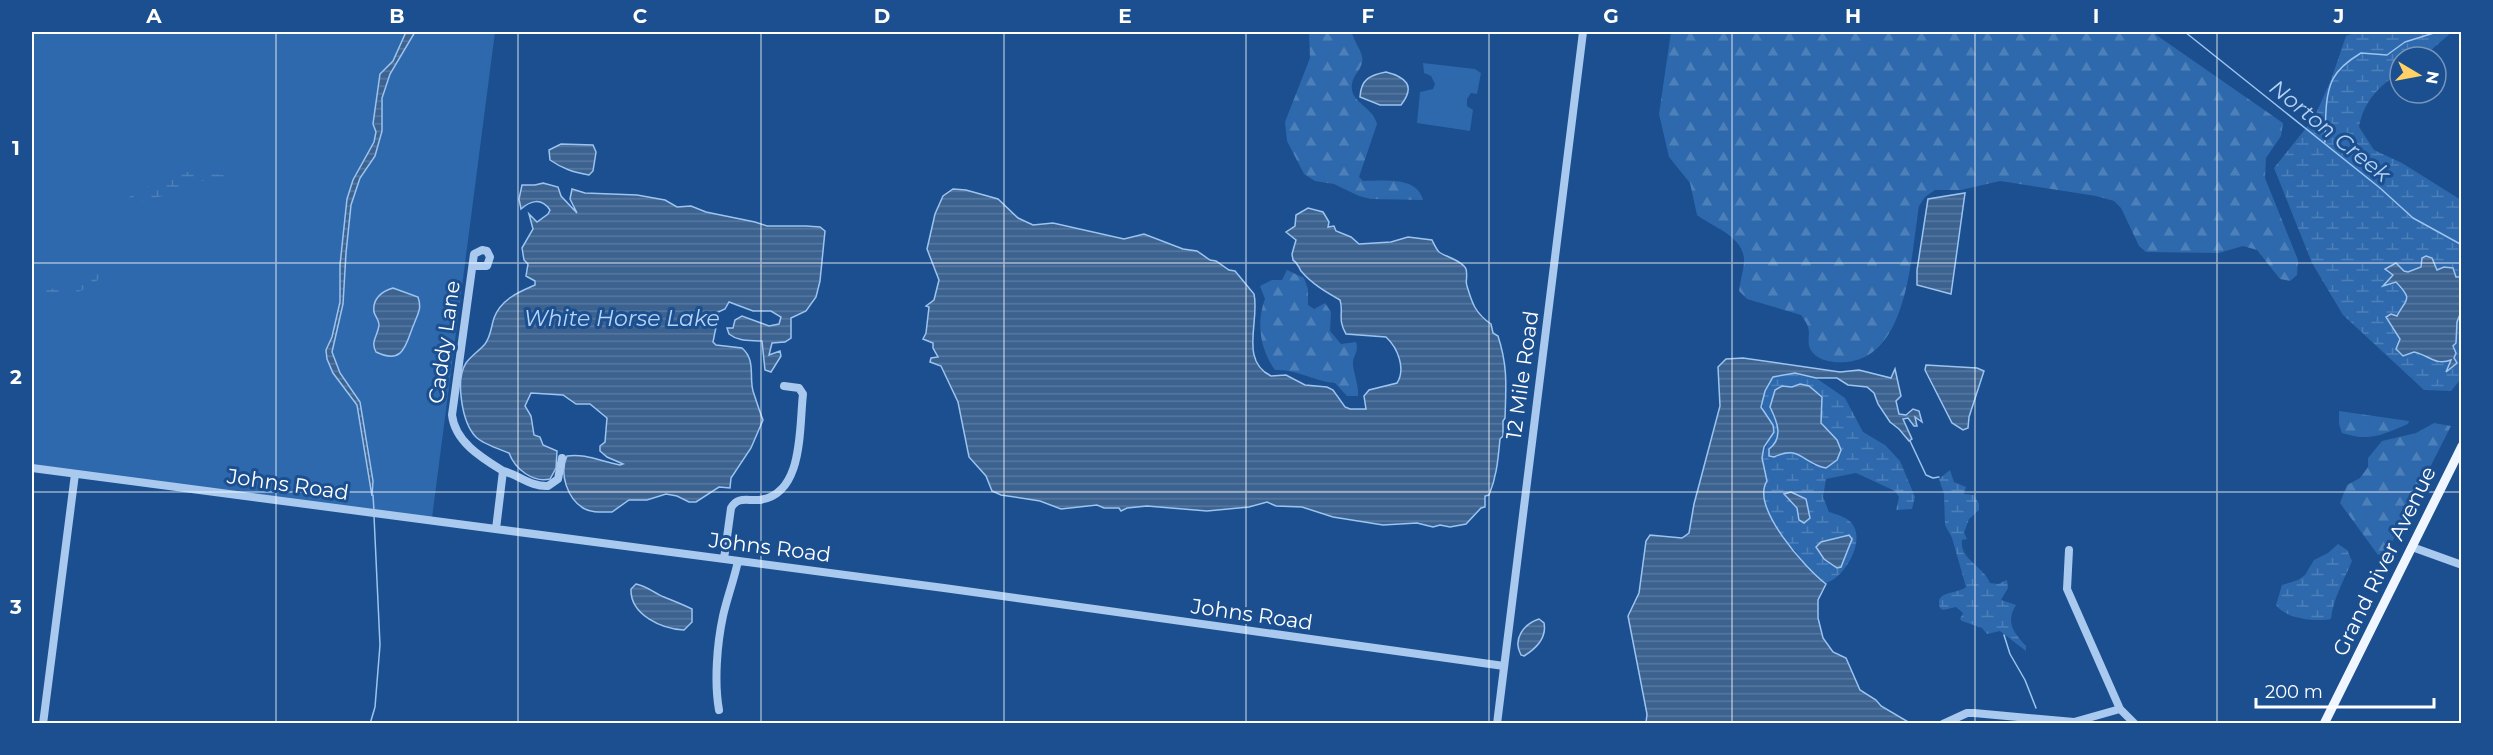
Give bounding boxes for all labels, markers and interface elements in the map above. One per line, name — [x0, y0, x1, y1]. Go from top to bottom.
text: A — [145, 4, 162, 28]
text: B — [389, 4, 405, 28]
text: C — [633, 4, 648, 28]
text: D — [874, 4, 890, 28]
text: E — [1118, 4, 1132, 28]
text: F — [1362, 4, 1375, 28]
text: G — [1603, 4, 1619, 28]
text: H — [1845, 4, 1861, 28]
text: I — [2093, 4, 2099, 28]
text: J — [2333, 4, 2344, 28]
north arrow — [2388, 45, 2448, 105]
text: N — [2422, 69, 2443, 86]
water label: Norton Creek — [2264, 74, 2397, 189]
text: 1 — [12, 136, 20, 160]
street label: Caddy Lane — [423, 279, 465, 405]
water label: White Horse Lake — [524, 305, 720, 332]
street label: 12 Mile Road — [1501, 309, 1543, 441]
text: 2 — [10, 365, 22, 389]
street label: Grand River Avenue — [2327, 462, 2441, 660]
street label: Johns Road — [224, 463, 351, 505]
street label: Johns Road — [707, 527, 832, 567]
street label: Johns Road — [1188, 593, 1315, 635]
text: 3 — [9, 595, 22, 619]
scale bar — [2256, 671, 2434, 709]
text: 200 m — [2265, 681, 2323, 703]

